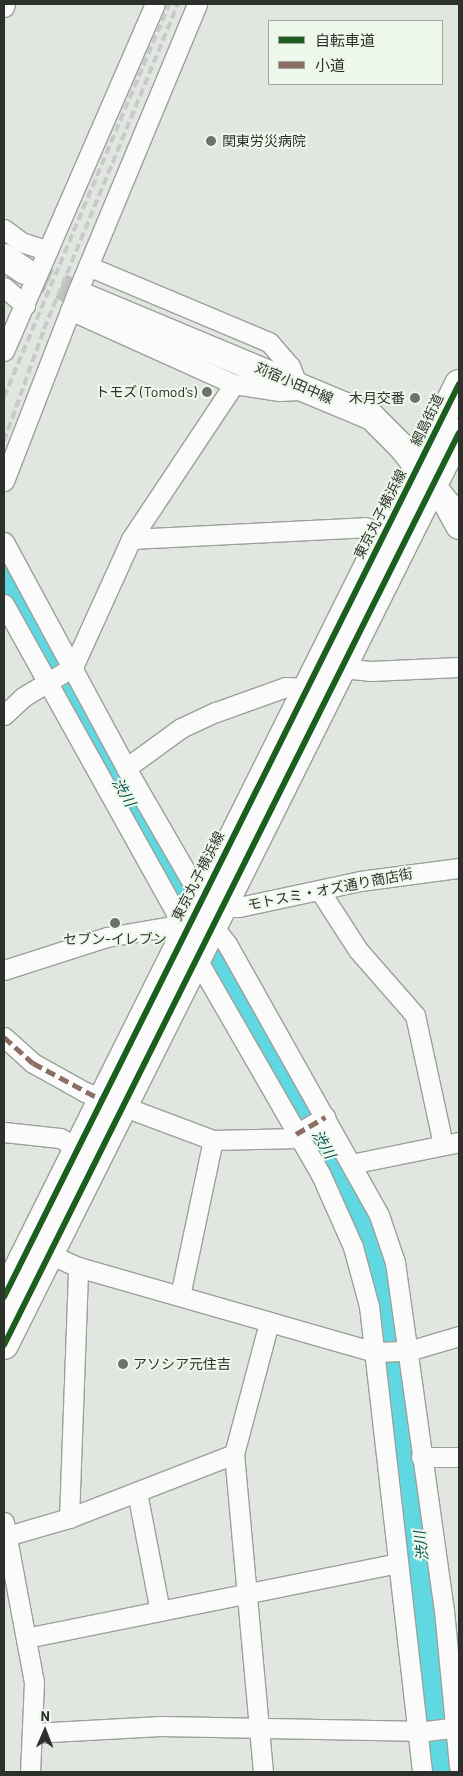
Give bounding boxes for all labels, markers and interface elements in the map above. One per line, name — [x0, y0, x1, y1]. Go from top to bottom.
legend — [268, 20, 443, 85]
text: 自転車道 — [315, 31, 375, 49]
text: 小道 — [315, 56, 345, 74]
place label: 関東労災病院 — [222, 133, 306, 149]
marker: 関東労災病院 — [204, 134, 218, 148]
street label: 苅宿小田中線 — [252, 359, 336, 407]
place label: トモズ (Tomod's) — [95, 384, 197, 400]
marker: トモズ (Tomod's) — [201, 386, 213, 398]
place label: 木月交番 — [349, 390, 405, 406]
street label: 綱島街道 — [407, 391, 447, 449]
marker: 木月交番 — [409, 392, 421, 404]
street label: 東京丸子横浜線 — [350, 467, 410, 561]
water label: 渋川 — [109, 775, 139, 809]
street label: 東京丸子横浜線 — [168, 829, 228, 923]
street label: モトスミ・オズ通り商店街 — [246, 865, 414, 913]
marker: セブン-イレブン — [109, 917, 121, 929]
place label: セブン-イレブン — [63, 931, 167, 947]
water label: 渋川 — [309, 1127, 339, 1161]
place label: アソシア元住吉 — [133, 1356, 231, 1372]
marker: アソシア元住吉 — [117, 1358, 129, 1370]
water label: 渋川 — [410, 1530, 432, 1562]
north arrow — [20, 1706, 70, 1756]
text: N — [40, 1707, 50, 1724]

